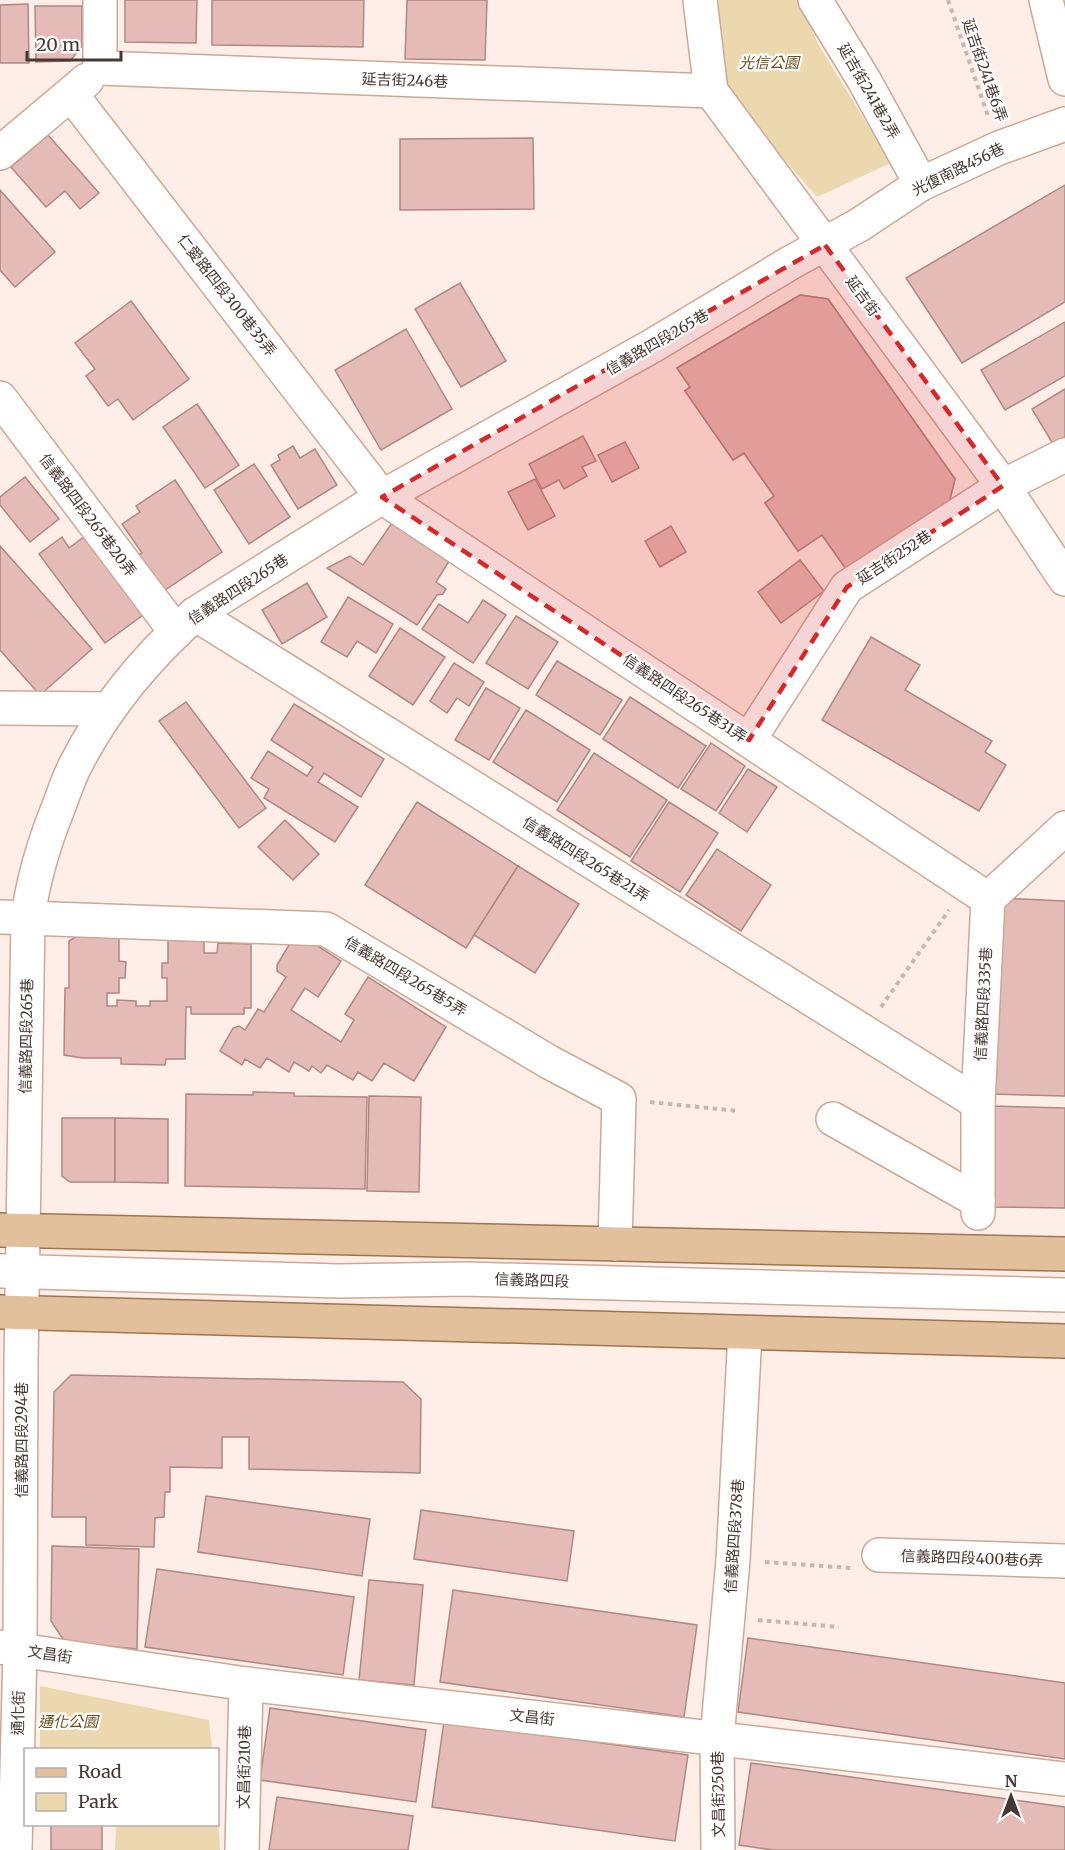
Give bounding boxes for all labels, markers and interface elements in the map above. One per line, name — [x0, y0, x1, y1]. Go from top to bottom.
street label: 延吉街241巷6弄 — [959, 16, 1011, 124]
scale bar — [27, 24, 122, 62]
text: 20 m — [36, 33, 80, 56]
street label: 延吉街241巷2弄 — [834, 40, 904, 142]
park label: 光信公園 — [739, 53, 801, 72]
street label: 延吉街246巷 — [361, 69, 449, 91]
street label: 光復南路456巷 — [909, 138, 1007, 200]
street label: 仁愛路四段300巷35弄 — [174, 230, 280, 360]
street label: 延吉街 — [842, 272, 884, 320]
street label: 信義路四段265巷 — [602, 305, 712, 379]
street label: 信義路四段265巷20弄 — [36, 450, 140, 580]
street label: 延吉街252巷 — [853, 526, 935, 588]
street label: 信義路四段265巷 — [184, 550, 292, 628]
street label: 信義路四段265巷31弄 — [619, 649, 751, 747]
street label: 信義路四段265巷21弄 — [519, 812, 653, 906]
street label: 信義路四段265巷5弄 — [341, 932, 471, 1020]
street label: 信義路四段335巷 — [971, 946, 995, 1062]
street label: 信義路四段265巷 — [15, 978, 37, 1094]
street label: 信義路四段 — [494, 1269, 570, 1291]
street label: 信義路四段294巷 — [12, 1382, 31, 1498]
street label: 信義路四段378巷 — [721, 1478, 747, 1594]
street label: 信義路四段400巷6弄 — [900, 1546, 1044, 1570]
street label: 文昌街 — [26, 1641, 74, 1667]
street label: 通化街 — [8, 1690, 28, 1736]
street label: 文昌街 — [509, 1705, 555, 1729]
park label: 通化公園 — [38, 1712, 100, 1731]
street label: 文昌街210巷 — [234, 1725, 254, 1809]
legend — [24, 1748, 219, 1826]
street label: 文昌街250巷 — [708, 1751, 728, 1837]
text: Road — [78, 1760, 122, 1783]
north arrow — [981, 1766, 1041, 1826]
text: N — [1005, 1771, 1018, 1791]
text: Park — [78, 1790, 119, 1813]

